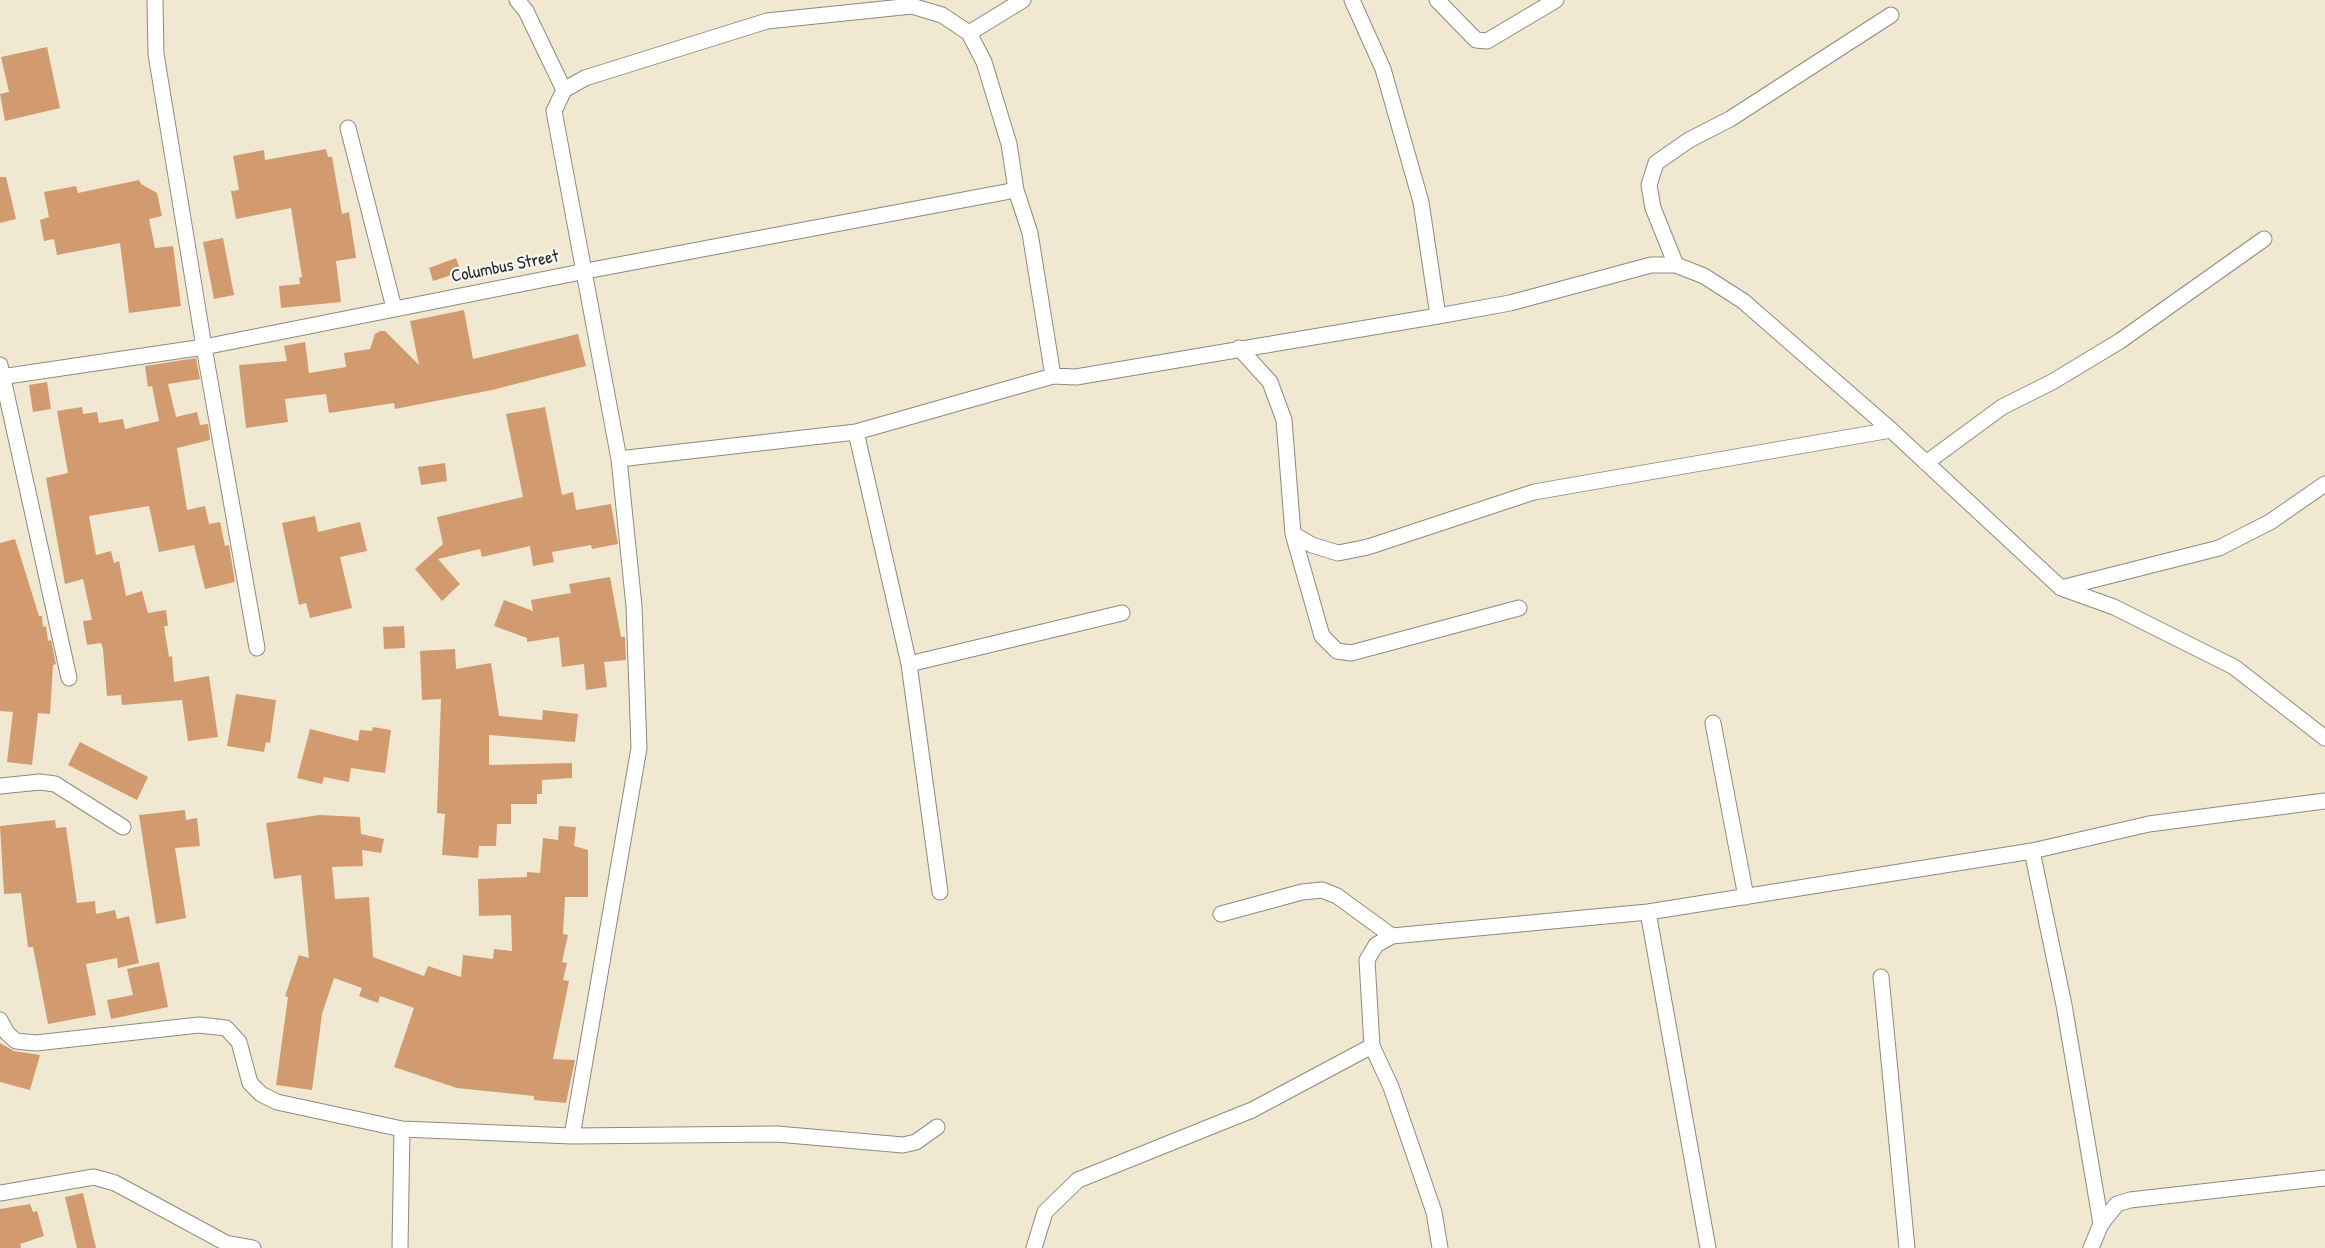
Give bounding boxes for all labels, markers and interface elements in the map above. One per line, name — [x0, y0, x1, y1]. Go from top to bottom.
street label: Columbus Street — [449, 246, 561, 288]

